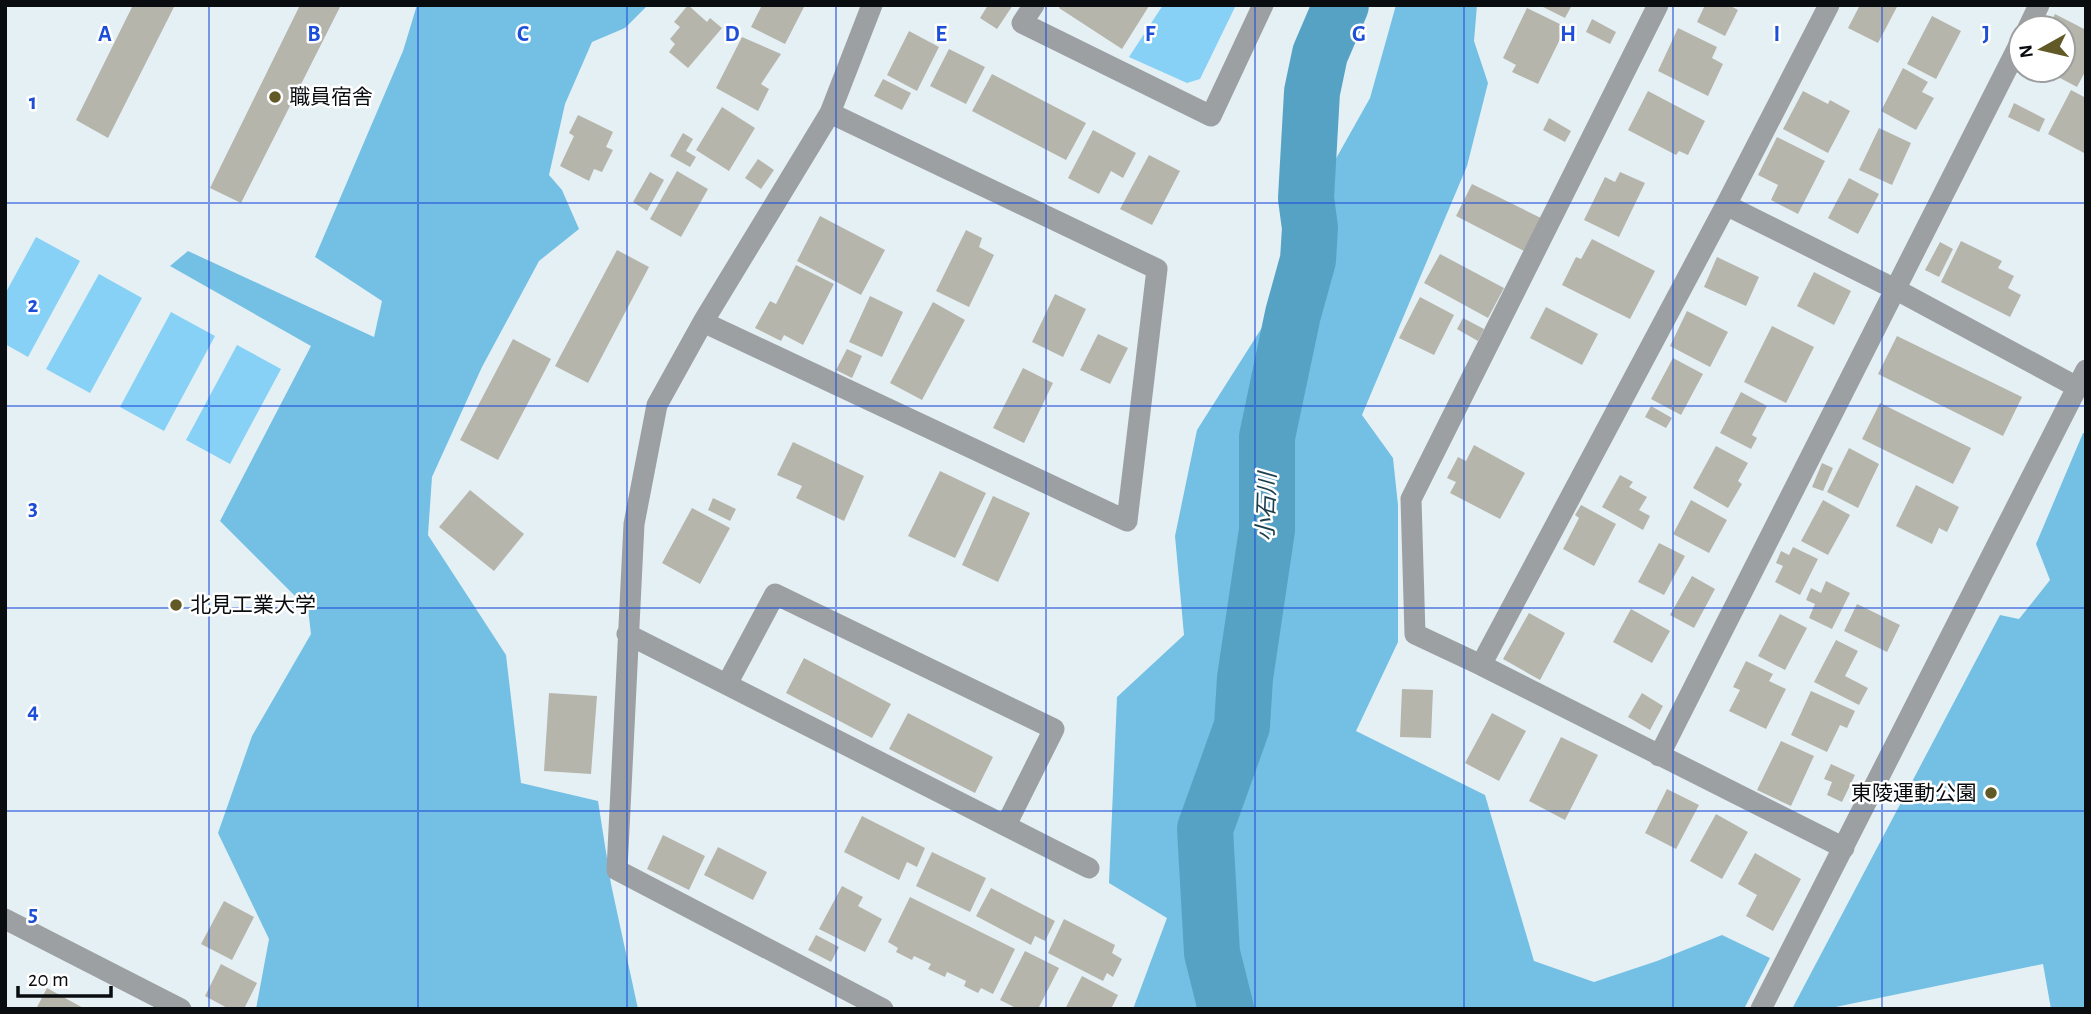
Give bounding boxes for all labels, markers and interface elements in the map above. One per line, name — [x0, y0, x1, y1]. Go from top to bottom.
north arrow — [2007, 14, 2077, 84]
text: A — [98, 23, 112, 46]
text: B — [307, 23, 321, 46]
text: C — [517, 23, 529, 46]
text: D — [724, 23, 740, 46]
text: E — [935, 23, 947, 46]
text: F — [1145, 23, 1156, 46]
text: G — [1352, 23, 1366, 46]
text: H — [1560, 23, 1576, 46]
text: I — [1774, 23, 1780, 46]
text: J — [1982, 23, 1990, 46]
text: N — [2016, 43, 2037, 59]
place label: 職員宿舎 — [289, 86, 373, 108]
marker: 職員宿舎 — [267, 89, 283, 105]
text: 1 — [29, 91, 37, 114]
text: 2 — [28, 294, 39, 317]
water label: 小石川 — [1254, 469, 1280, 542]
text: 3 — [28, 497, 38, 520]
place label: 北見工業大学 — [190, 594, 316, 616]
marker: 北見工業大学 — [168, 597, 184, 613]
text: 4 — [27, 700, 39, 723]
place label: 東陵運動公園 — [1851, 782, 1977, 804]
marker: 東陵運動公園 — [1983, 785, 1999, 801]
text: 5 — [28, 903, 38, 926]
scale bar — [18, 954, 110, 998]
text: 20 m — [28, 969, 69, 990]

